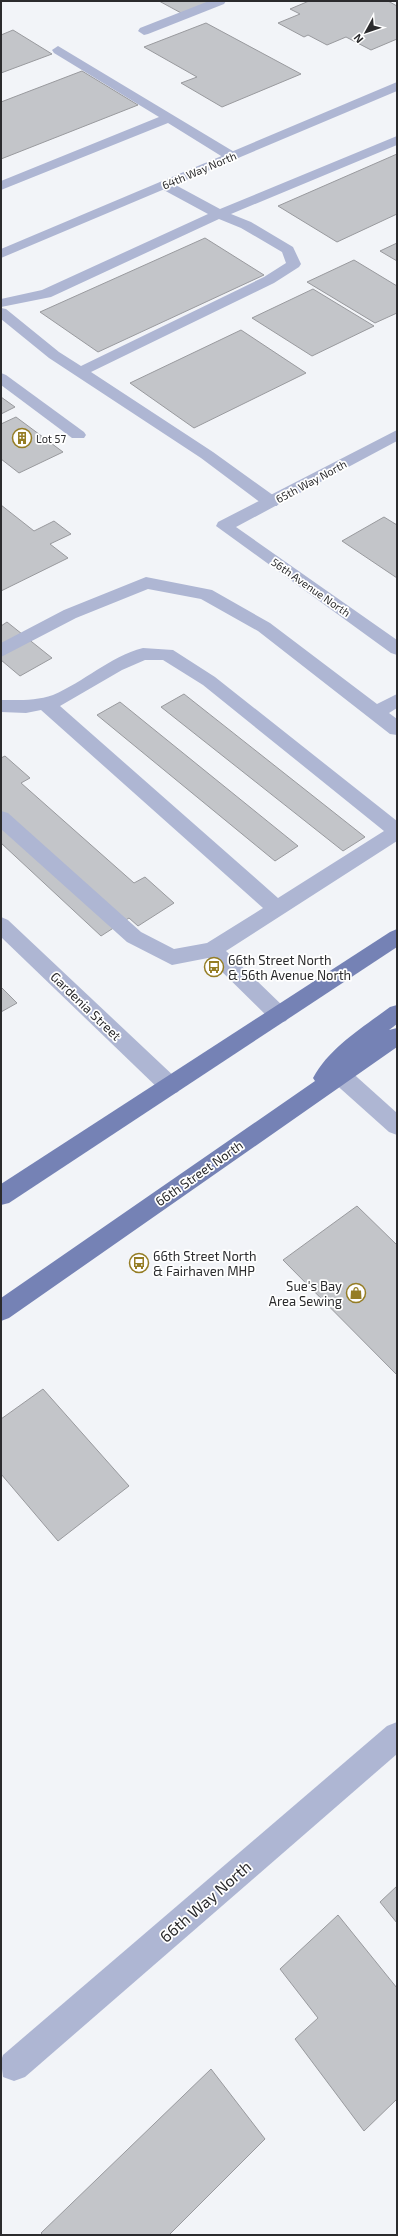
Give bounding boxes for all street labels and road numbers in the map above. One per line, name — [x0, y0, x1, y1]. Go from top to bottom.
street label: 64th Way North — [160, 149, 238, 191]
street label: 65th Way North — [273, 457, 349, 505]
street label: 56th Avenue North — [269, 555, 353, 619]
street label: Gardenia Street — [47, 968, 125, 1044]
street label: 66th Street North — [152, 1137, 246, 1209]
street label: 66th Way North — [155, 1856, 255, 1946]

